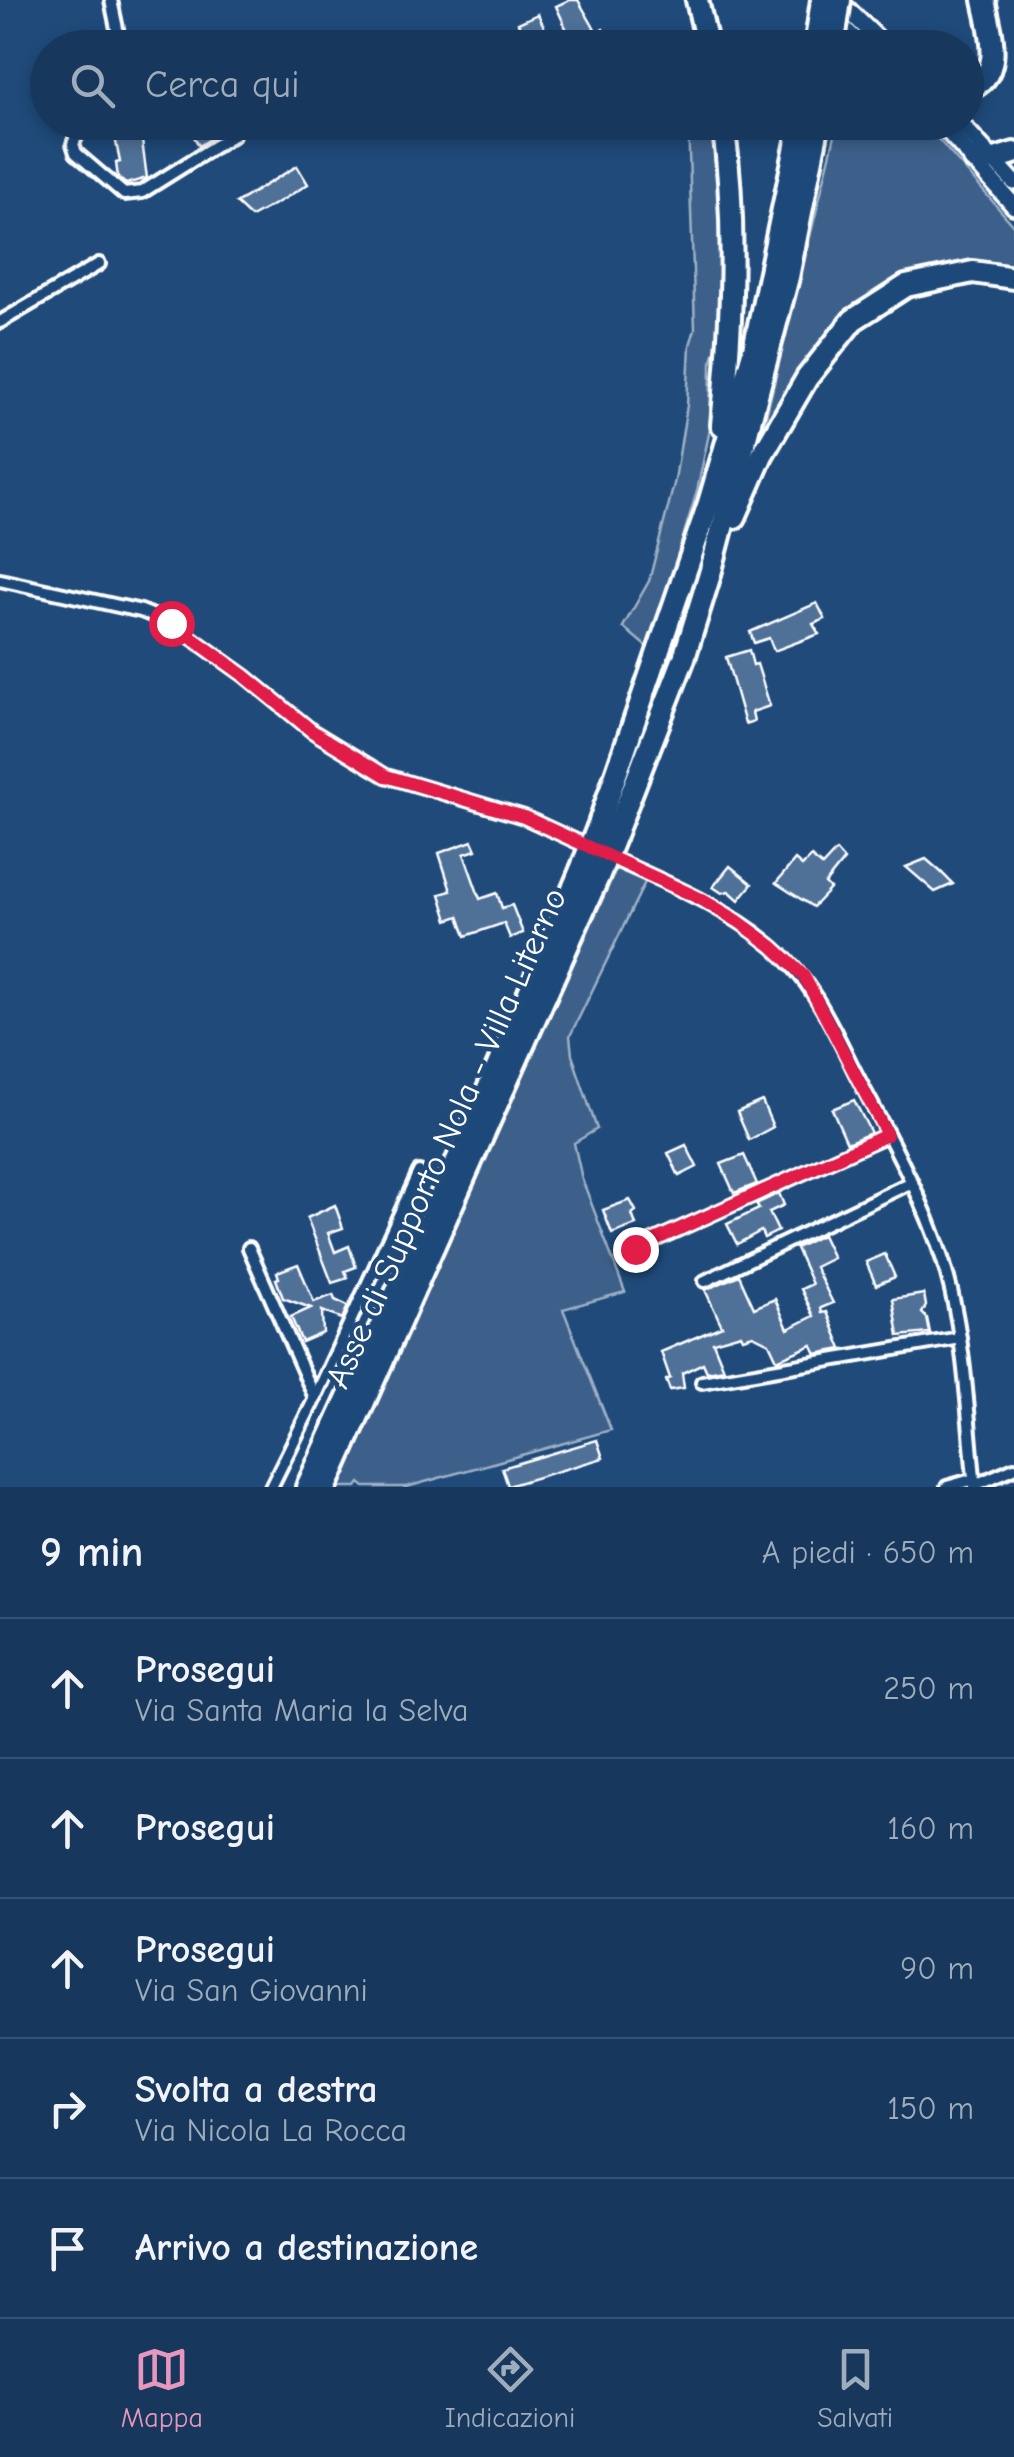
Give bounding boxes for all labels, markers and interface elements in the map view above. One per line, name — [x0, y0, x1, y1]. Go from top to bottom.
search box — [30, 30, 984, 140]
icon: search — [65, 58, 120, 113]
text: Cerca qui — [145, 63, 300, 107]
route start — [149, 601, 195, 647]
street label: Asse di Supporto Nola - Villa Literno — [317, 882, 575, 1394]
route end — [613, 1227, 659, 1273]
text: 9 min — [40, 1528, 143, 1577]
text: A piedi · 650 m — [762, 1534, 974, 1571]
text: Prosegui — [135, 1648, 275, 1692]
icon: ahead — [40, 1661, 95, 1716]
text: 250 m — [883, 1670, 974, 1707]
text: Via Santa Maria la Selva — [135, 1692, 469, 1729]
icon: ahead — [40, 1801, 95, 1856]
text: Prosegui — [135, 1806, 275, 1850]
text: 160 m — [887, 1810, 974, 1847]
text: Prosegui — [135, 1928, 275, 1972]
icon: ahead — [40, 1941, 95, 1996]
text: 90 m — [900, 1950, 974, 1987]
text: Via San Giovanni — [135, 1972, 368, 2009]
text: Svolta a destra — [135, 2068, 378, 2112]
icon: right — [40, 2081, 95, 2136]
text: 150 m — [887, 2090, 974, 2127]
text: Via Nicola La Rocca — [135, 2112, 407, 2149]
icon: arrive — [40, 2221, 95, 2276]
text: Arrivo a destinazione — [135, 2226, 478, 2270]
tab: Mappa — [121, 2342, 203, 2434]
tab: Indicazioni — [445, 2342, 575, 2434]
tab: Salvati — [817, 2342, 893, 2434]

